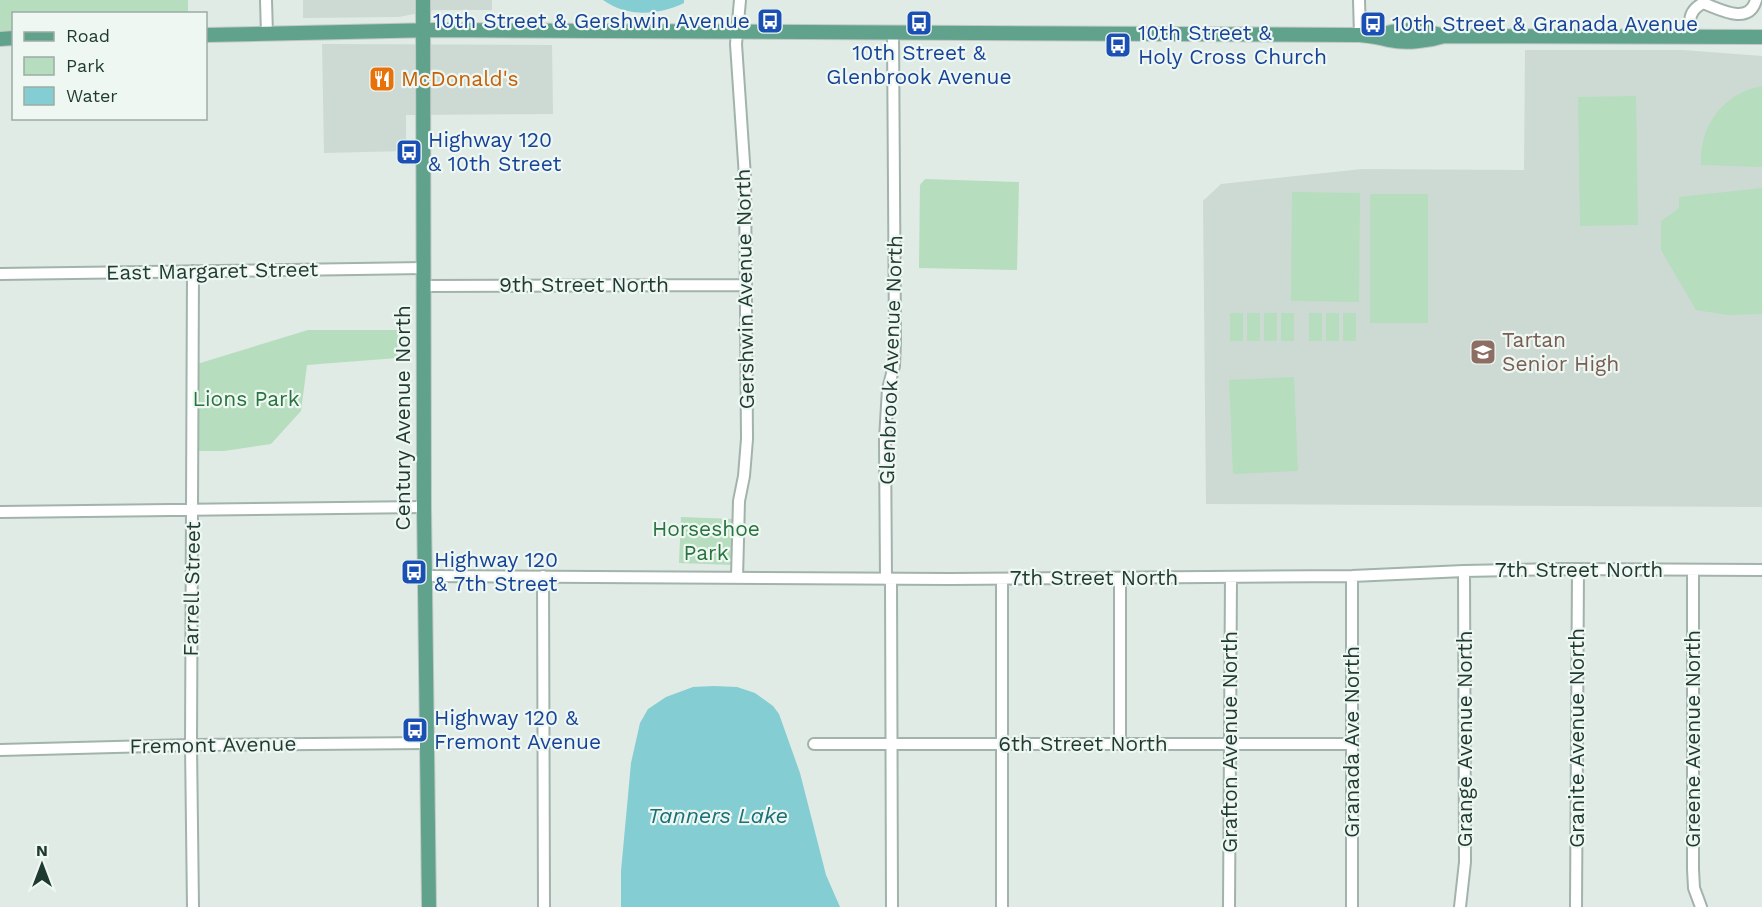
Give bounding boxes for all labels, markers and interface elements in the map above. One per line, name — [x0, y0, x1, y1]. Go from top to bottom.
bus stop icon: 10th Street & Gershwin Avenue — [755, 6, 785, 36]
place label: 10th Street & Gershwin Avenue — [433, 8, 750, 33]
bus stop icon: 10th Street & Glenbrook Avenue — [904, 8, 934, 38]
bus stop icon: 10th Street & Granada Avenue — [1358, 9, 1388, 39]
place label: 10th Street & Granada Avenue — [1392, 11, 1698, 36]
legend — [12, 12, 207, 120]
place label: 10th Street & Holy Cross Church — [1138, 20, 1327, 69]
text: Road — [66, 25, 110, 46]
bus stop icon: 10th Street & Holy Cross Church — [1103, 30, 1133, 60]
place label: 10th Street & Glenbrook Avenue — [826, 40, 1012, 89]
text: Park — [66, 55, 105, 76]
restaurant icon: McDonald's — [367, 64, 397, 94]
place label: McDonald's — [401, 66, 518, 91]
text: Water — [66, 85, 118, 106]
place label: Highway 120 & 10th Street — [428, 127, 561, 176]
bus stop icon: Highway 120 & 10th Street — [394, 137, 424, 167]
street label: Gershwin Avenue North — [730, 168, 759, 410]
street label: Glenbrook Avenue North — [874, 235, 907, 485]
street label: East Margaret Street — [106, 256, 319, 285]
street label: 9th Street North — [499, 272, 669, 297]
street label: Century Avenue North — [390, 305, 415, 531]
place label: Tartan Senior High — [1502, 327, 1619, 376]
school or university icon: Tartan Senior High — [1468, 337, 1498, 367]
park label: Lions Park — [192, 386, 300, 411]
park label: Horseshoe Park — [652, 516, 760, 565]
street label: Farrell Street — [178, 521, 205, 657]
place label: Highway 120 & 7th Street — [434, 547, 558, 596]
bus stop icon: Highway 120 & 7th Street — [399, 557, 429, 587]
street label: 7th Street North — [1495, 557, 1663, 582]
street label: 7th Street North — [1010, 565, 1178, 590]
street label: Granite Avenue North — [1564, 628, 1589, 848]
street label: Greene Avenue North — [1680, 630, 1705, 848]
street label: Grafton Avenue North — [1217, 631, 1242, 853]
street label: Grange Avenue North — [1452, 631, 1477, 848]
street label: Granada Ave North — [1339, 646, 1364, 838]
place label: Highway 120 & Fremont Avenue — [434, 705, 601, 754]
bus stop icon: Highway 120 & Fremont Avenue — [400, 715, 430, 745]
street label: Fremont Avenue — [129, 731, 297, 758]
street label: 6th Street North — [998, 731, 1168, 756]
water label: Tanners Lake — [648, 803, 788, 828]
north arrow — [12, 835, 72, 895]
text: N — [36, 841, 48, 860]

